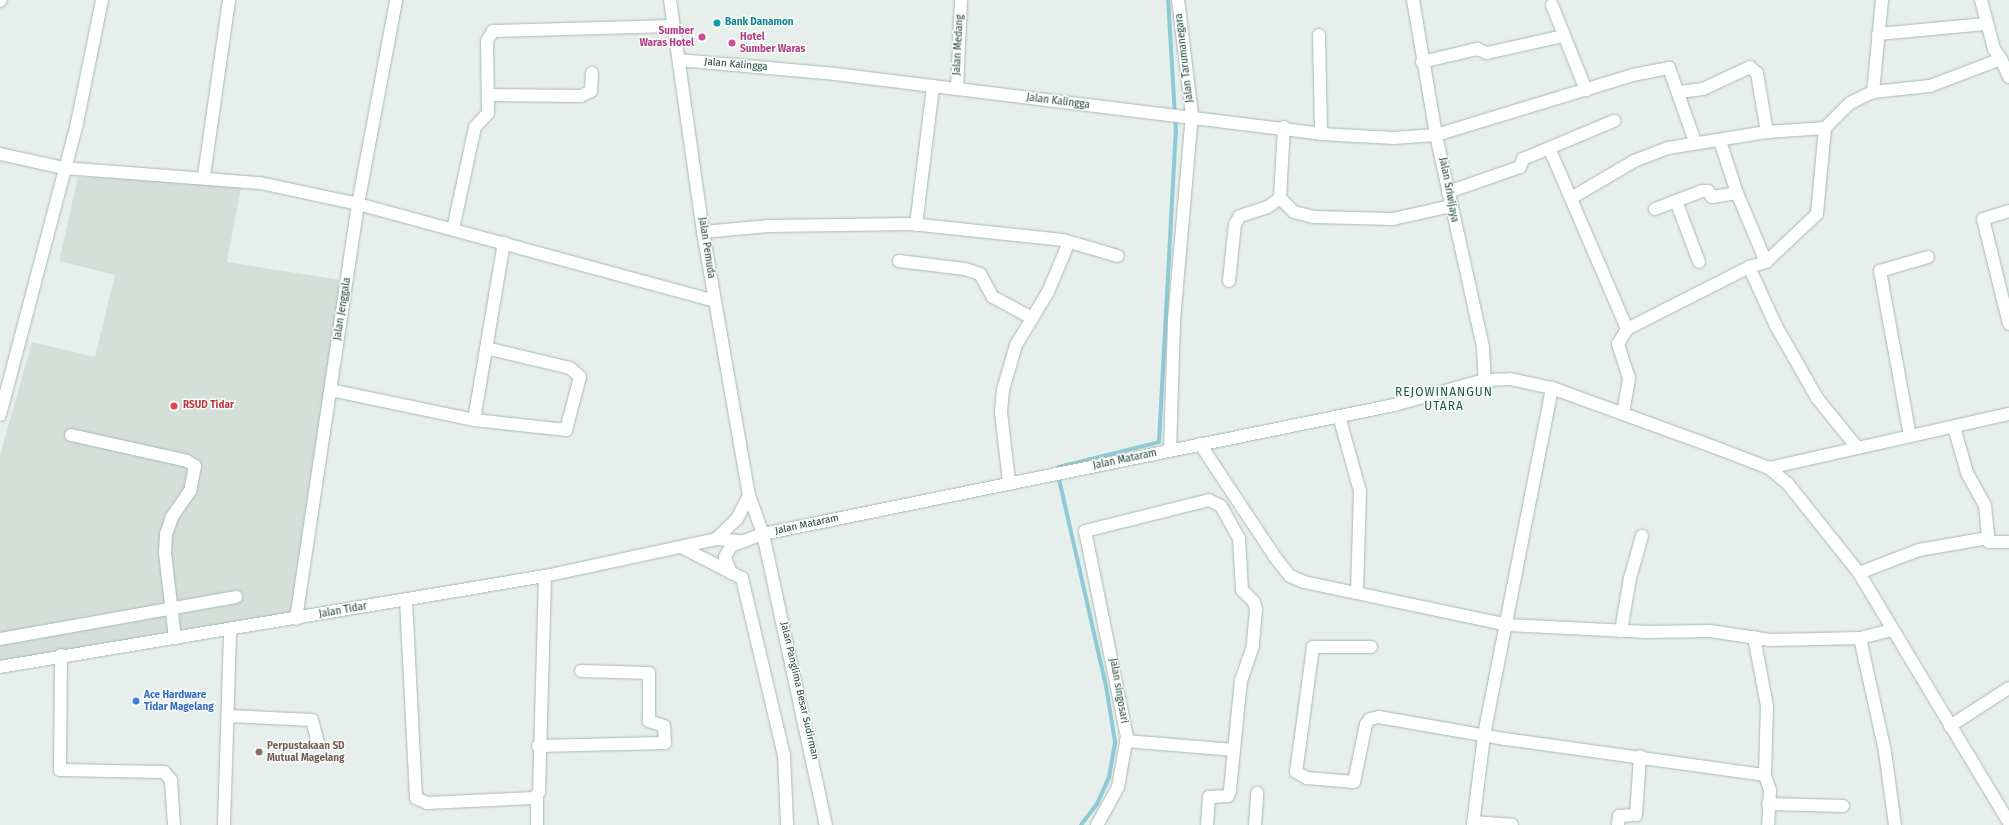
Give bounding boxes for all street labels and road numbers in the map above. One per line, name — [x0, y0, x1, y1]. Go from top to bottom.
street label: Jalan Tarumanegara — [1174, 13, 1196, 103]
street label: Jalan Medang — [951, 14, 967, 76]
street label: Jalan Kalingga — [704, 56, 768, 74]
street label: Jalan Kalingga — [1026, 92, 1090, 112]
street label: Jalan Sriwijaya — [1436, 157, 1460, 223]
street label: Jalan Pemuda — [695, 216, 717, 280]
street label: Jalan Jenggala — [332, 277, 354, 341]
street label: Jalan Mataram — [1092, 447, 1158, 473]
street label: Jalan Mataram — [774, 512, 840, 538]
street label: Jalan Tidar — [318, 601, 368, 621]
street label: Jalan Panglima Besar Sudirman — [777, 621, 821, 761]
street label: jalan singosari — [1106, 658, 1130, 724]

